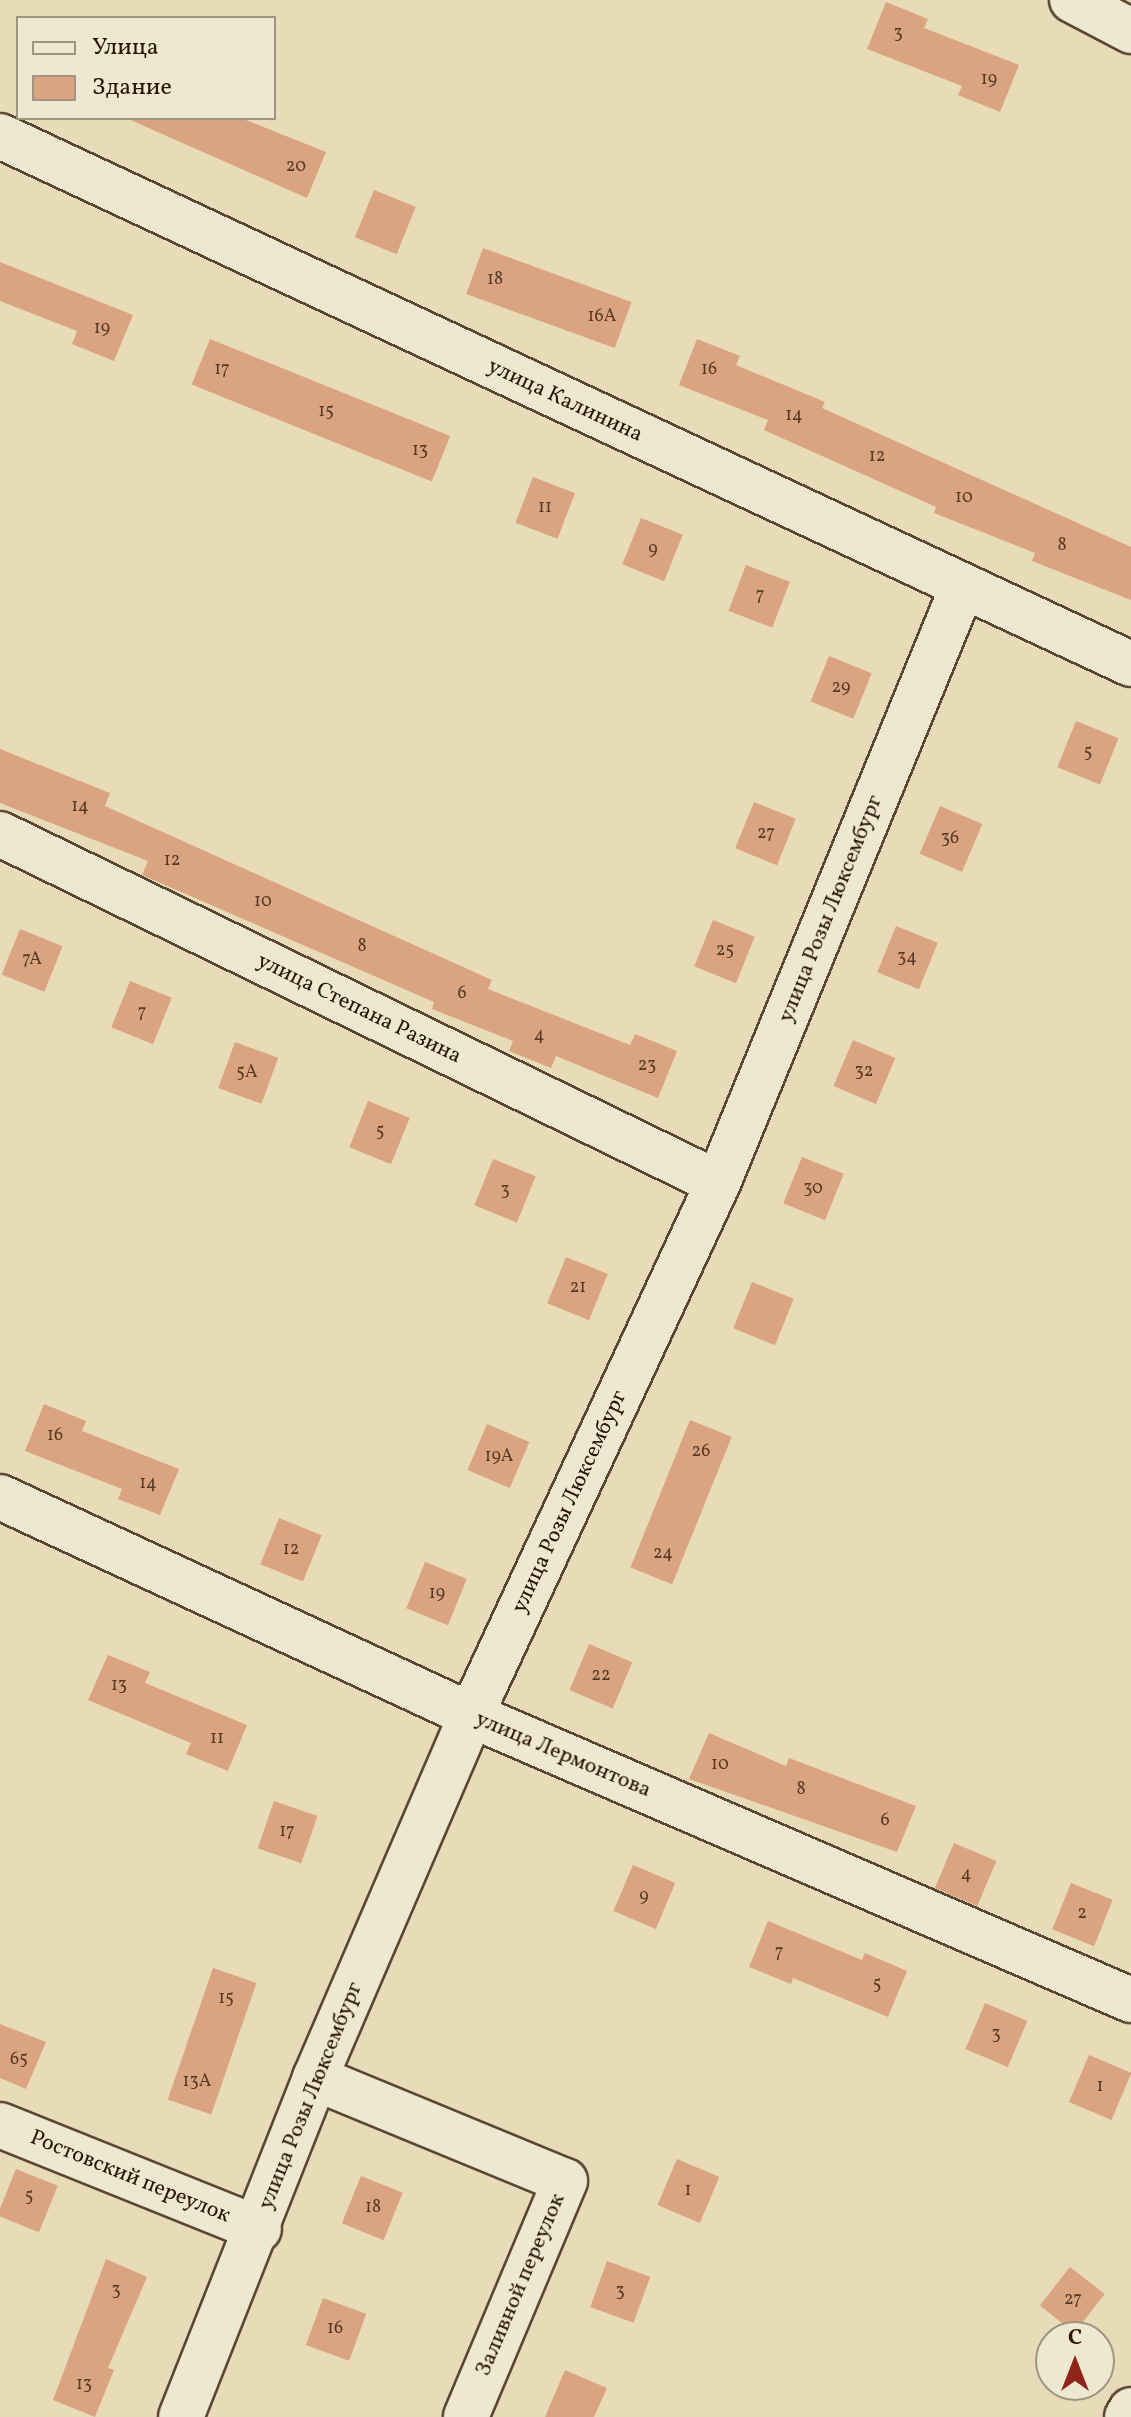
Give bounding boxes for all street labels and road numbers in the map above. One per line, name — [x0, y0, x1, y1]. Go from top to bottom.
street label: улица Калинина — [483, 354, 647, 448]
street label: улица Розы Люксембург — [773, 791, 889, 1027]
street label: улица Степана Разина — [252, 948, 466, 1070]
street label: улица Розы Люксембург — [507, 1386, 633, 1618]
street label: улица Лермонтова — [471, 1706, 655, 1804]
street label: улица Розы Люксембург — [253, 1978, 369, 2214]
street label: Ростовский переулок — [26, 2125, 234, 2229]
street label: Заливной переулок — [471, 2190, 571, 2380]

